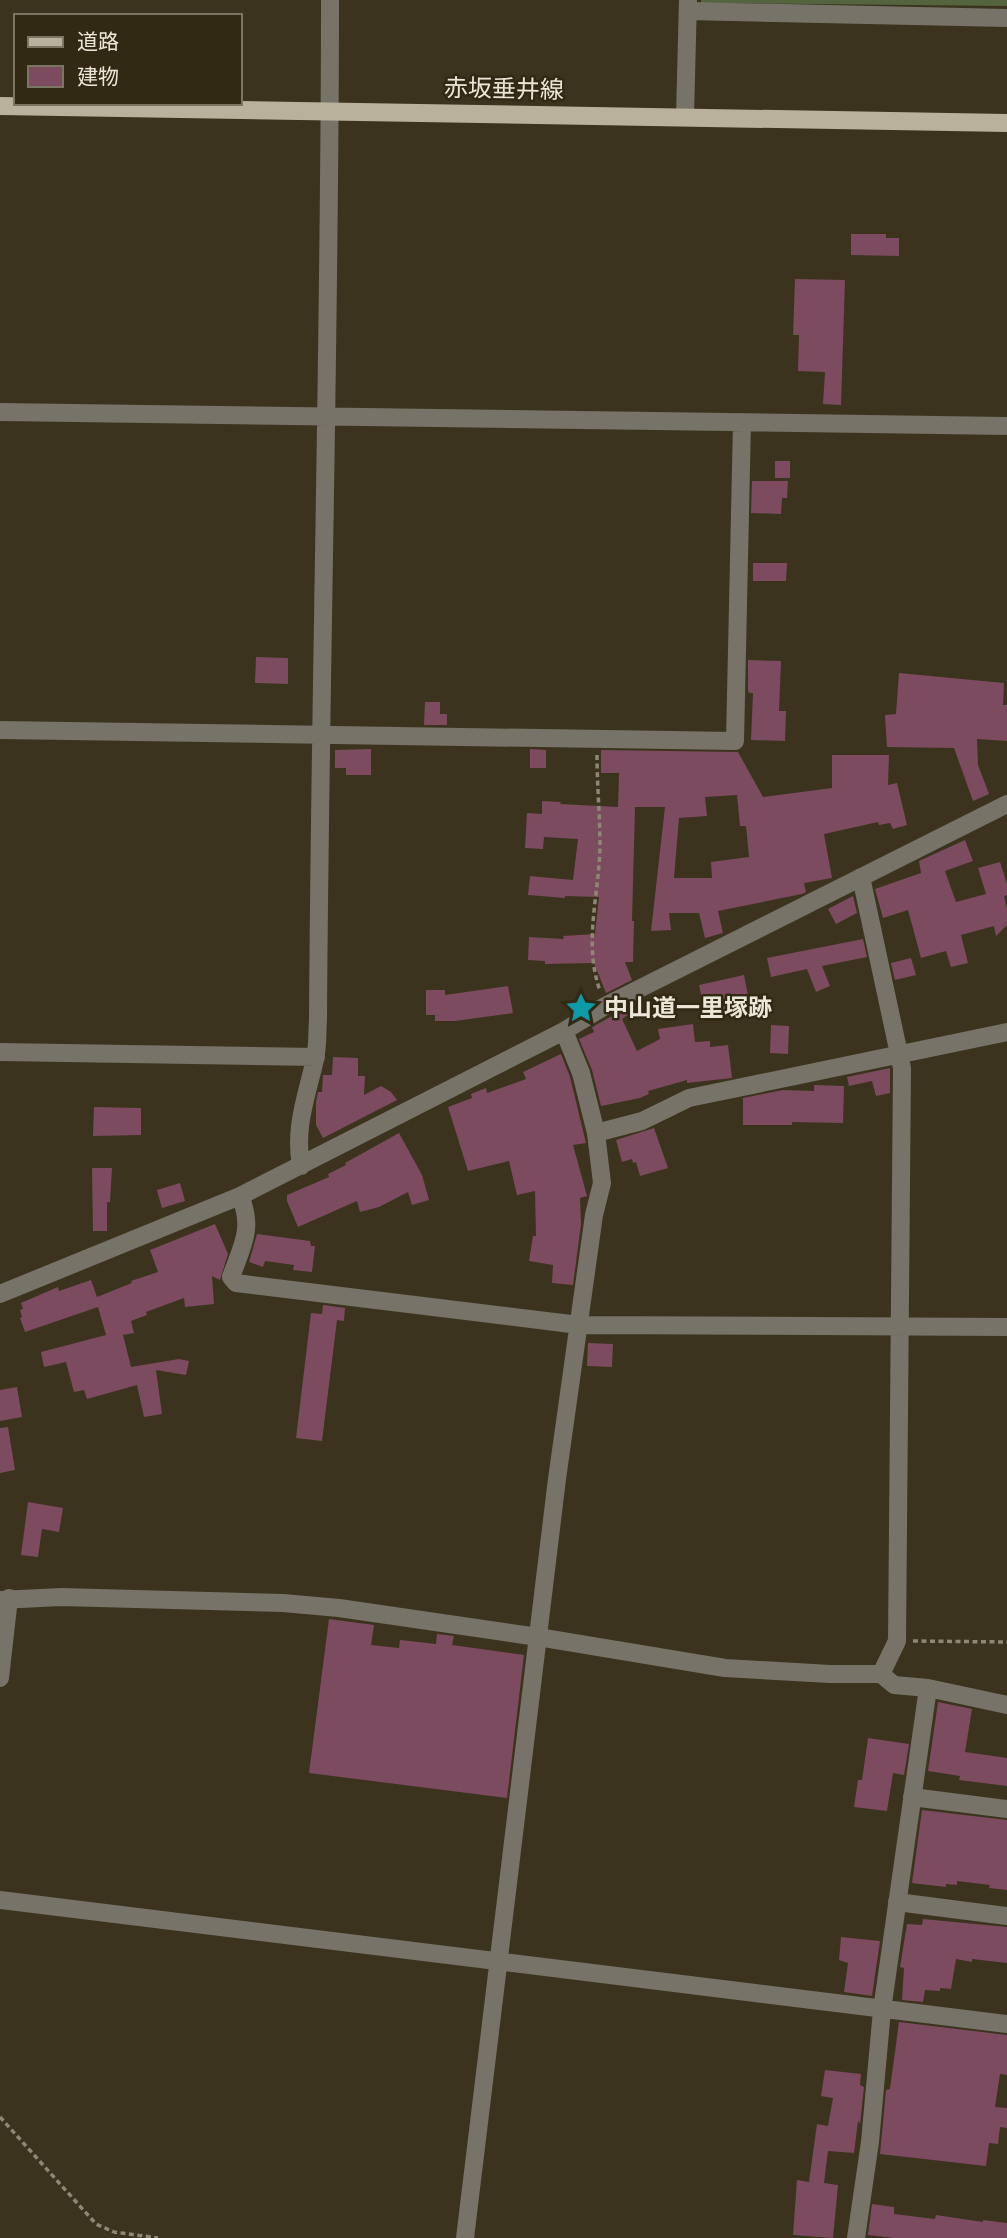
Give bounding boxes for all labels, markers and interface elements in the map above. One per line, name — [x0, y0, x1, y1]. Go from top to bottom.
legend — [14, 14, 242, 105]
text: 道路 — [77, 30, 119, 55]
text: 建物 — [77, 65, 119, 90]
street label: 赤坂垂井線 — [444, 74, 564, 105]
place icon: 中山道一里塚跡 — [564, 991, 598, 1025]
place label: 中山道一里塚跡 — [604, 994, 772, 1023]

